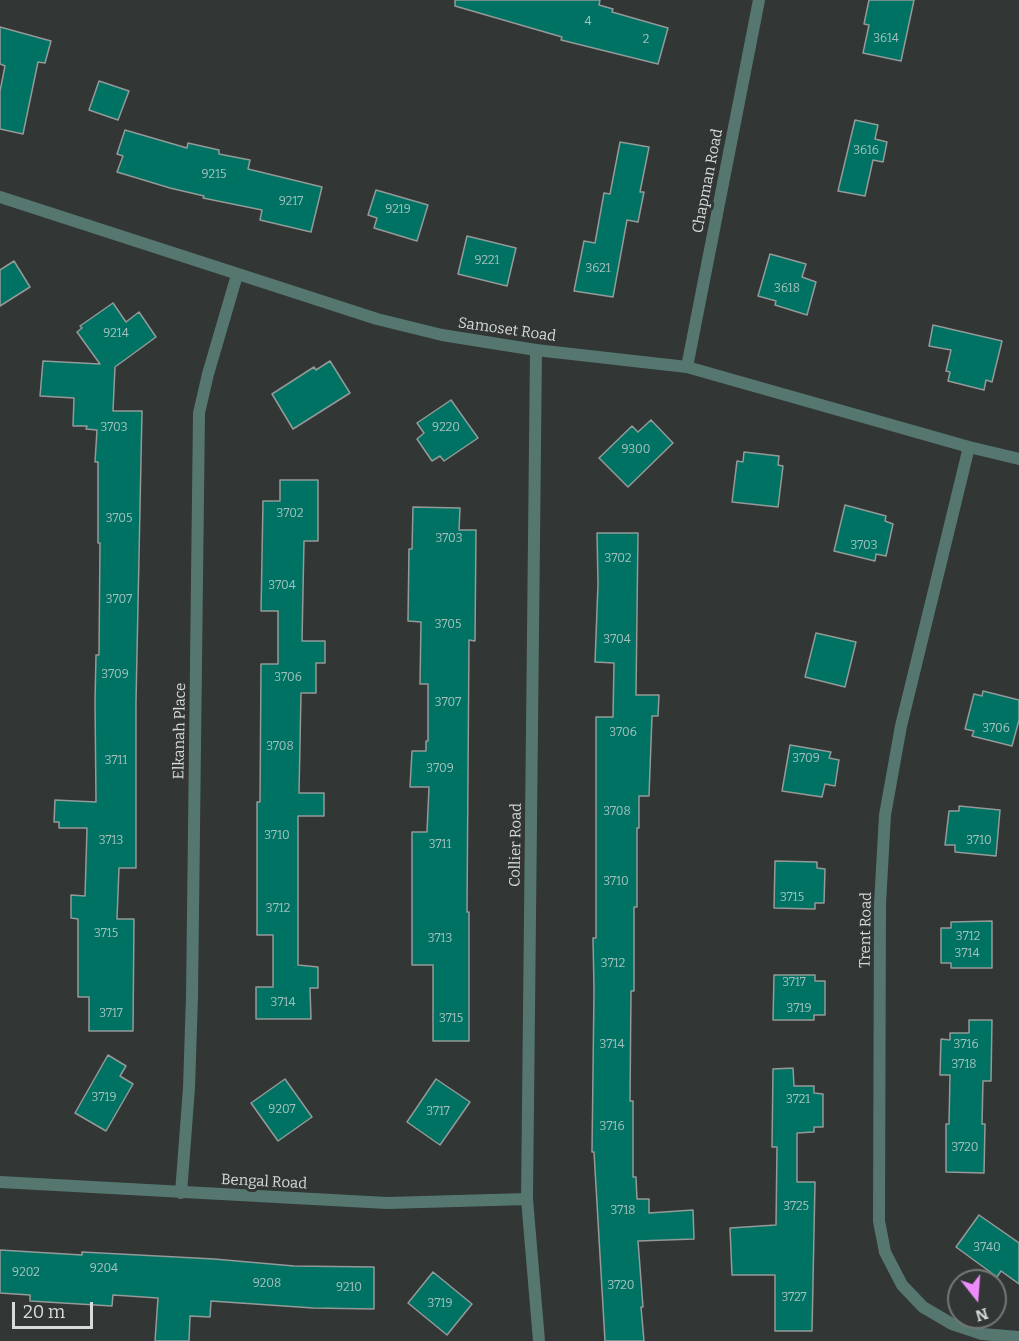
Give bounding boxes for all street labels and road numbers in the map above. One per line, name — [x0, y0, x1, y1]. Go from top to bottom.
street label: Chapman Road — [689, 127, 727, 235]
street label: Samoset Road — [457, 314, 557, 346]
street label: Elkanah Place — [170, 683, 190, 779]
street label: Collier Road — [506, 803, 526, 887]
street label: Trent Road — [856, 892, 876, 968]
street label: Bengal Road — [220, 1171, 308, 1193]

